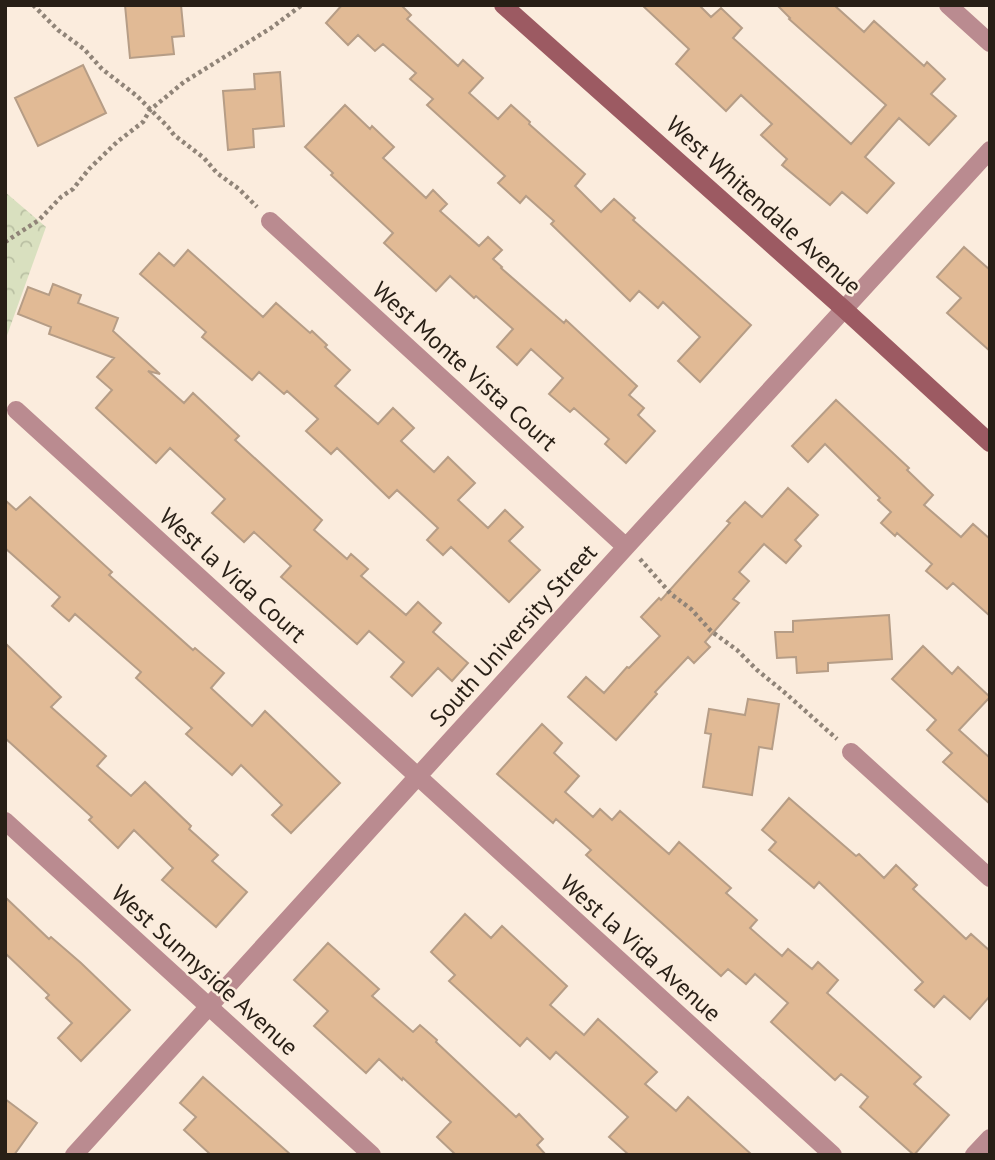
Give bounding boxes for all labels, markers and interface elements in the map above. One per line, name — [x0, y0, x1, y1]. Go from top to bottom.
street label: West Whitendale Avenue — [660, 109, 868, 301]
street label: West Monte Vista Court — [366, 275, 564, 457]
street label: West la Vida Court — [153, 501, 313, 649]
street label: South University Street — [423, 537, 603, 733]
street label: West la Vida Avenue — [554, 868, 728, 1028]
street label: West Sunnyside Avenue — [105, 878, 305, 1062]

